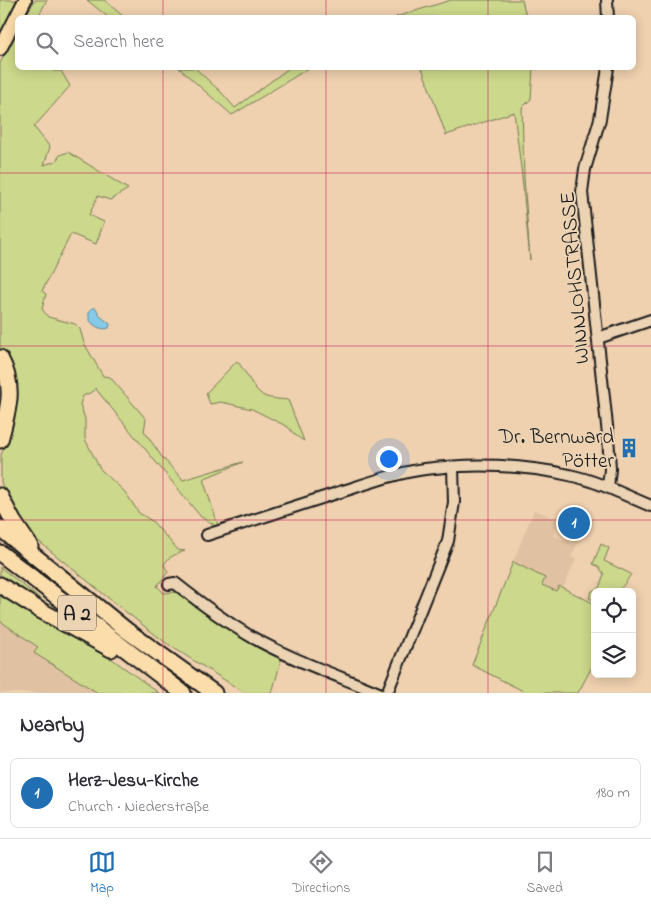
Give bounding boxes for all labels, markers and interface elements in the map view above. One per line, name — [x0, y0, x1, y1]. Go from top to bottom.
search box — [15, 15, 636, 70]
icon: search — [33, 29, 61, 57]
text: Search here — [73, 29, 164, 56]
street label: WINNLOHSTRASSE — [554, 190, 598, 365]
place label: Dr. Bernward Pötter — [498, 423, 614, 477]
building icon: Dr. Bernward Pötter — [618, 437, 640, 459]
your location — [376, 446, 402, 472]
pin: 1 — [558, 504, 590, 542]
map controls — [591, 588, 636, 678]
button: locate — [591, 588, 636, 633]
road number: A 2 — [58, 596, 96, 630]
button: layers — [591, 633, 636, 678]
text: Nearby — [20, 711, 84, 741]
text: Herz-Jesu-Kirche — [68, 768, 198, 795]
text: 1 — [34, 781, 40, 805]
text: 180 m — [596, 781, 630, 805]
text: Church · Niederstraße — [68, 795, 209, 819]
tab: Map — [88, 848, 116, 899]
tab: Directions — [292, 848, 350, 899]
tab: Saved — [526, 848, 563, 899]

